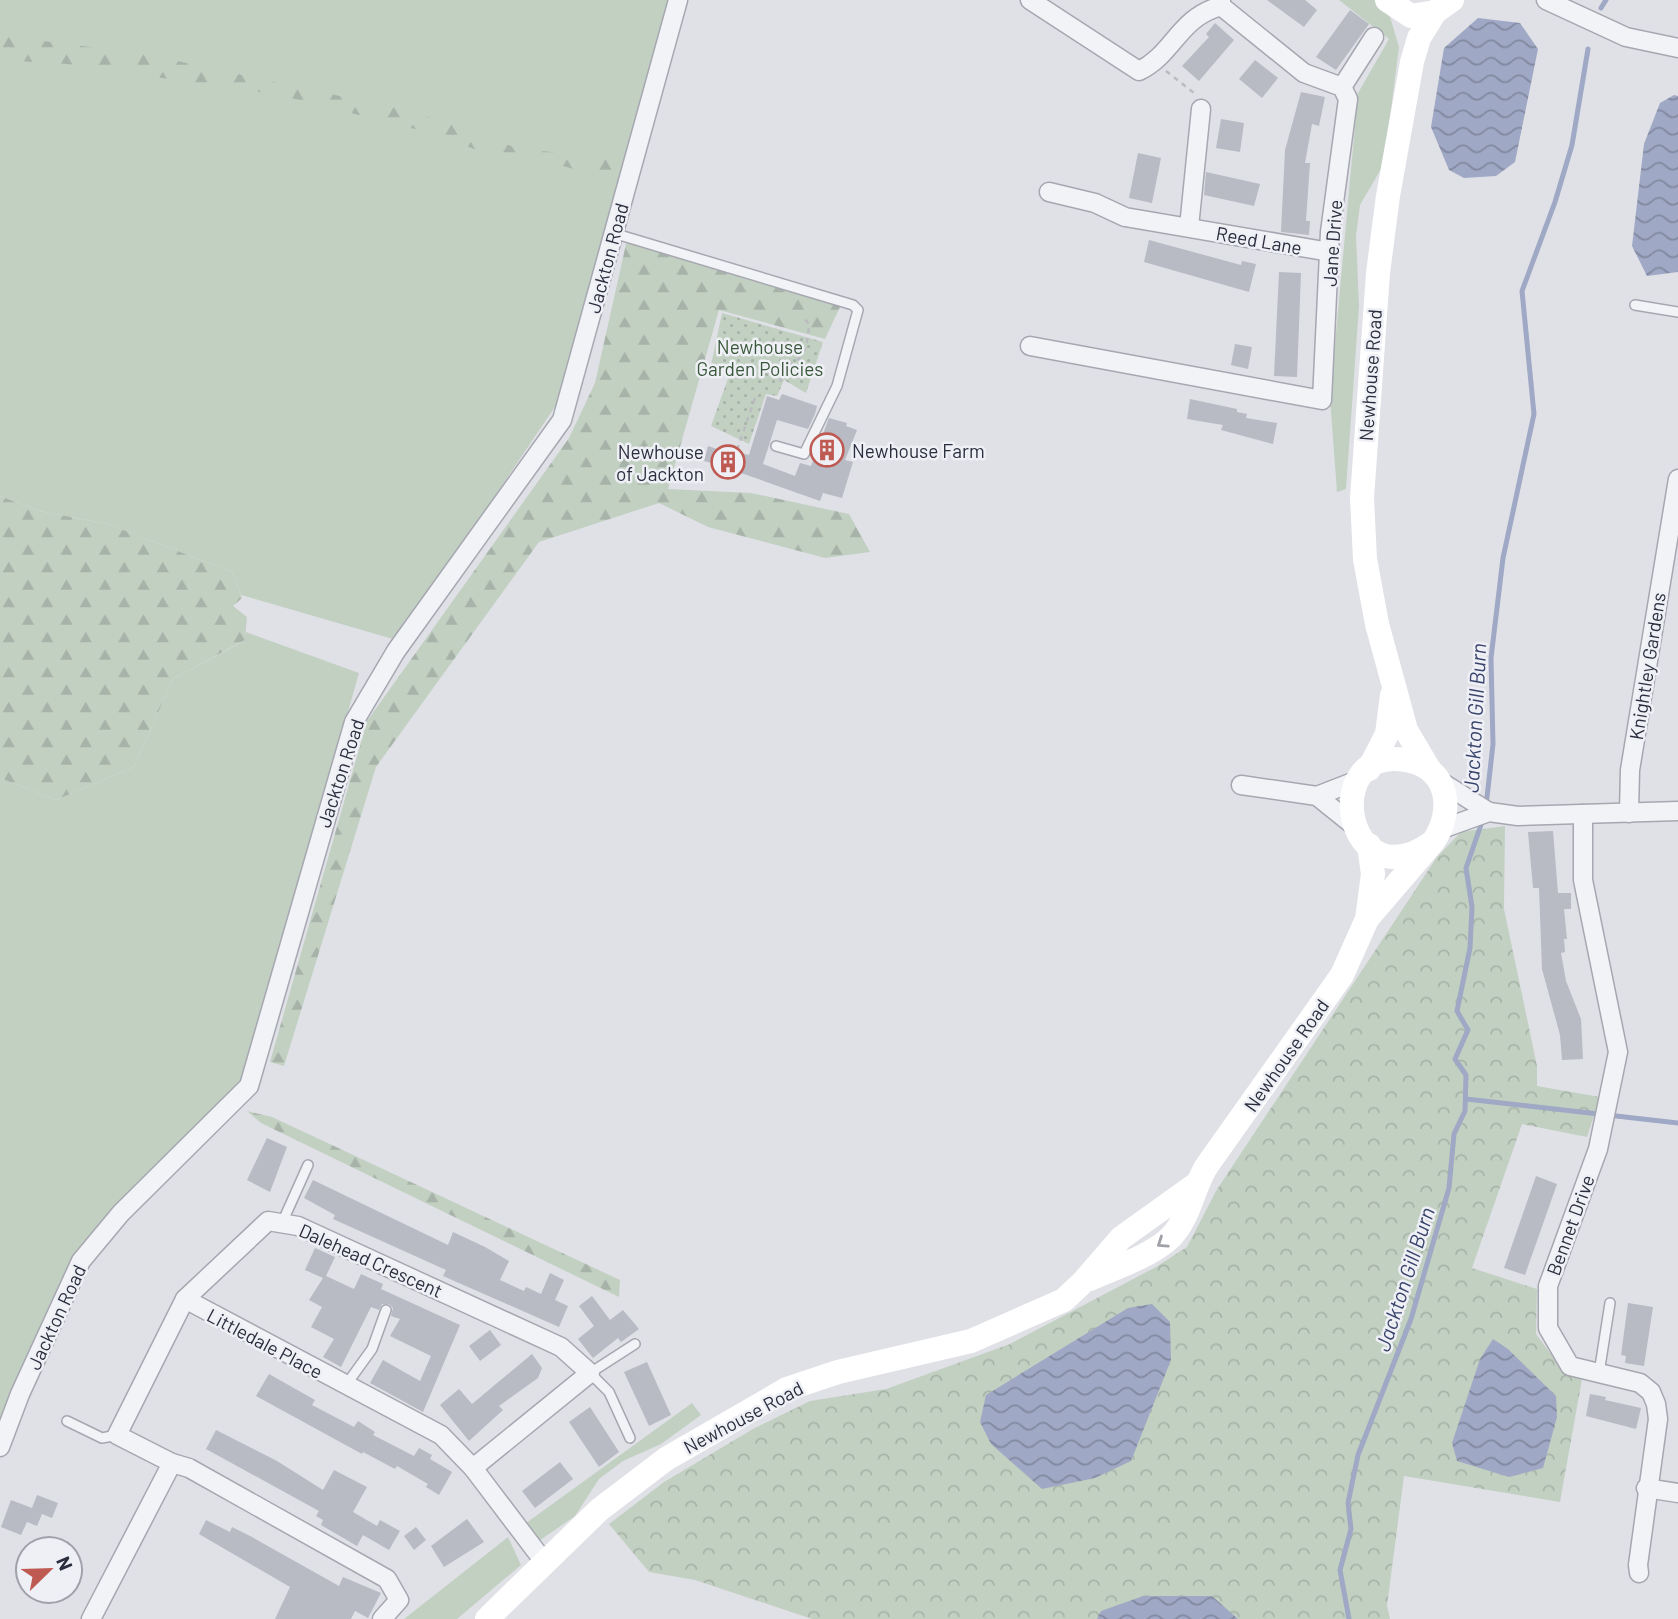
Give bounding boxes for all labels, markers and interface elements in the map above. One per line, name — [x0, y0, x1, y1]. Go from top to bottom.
street label: Jane Drive — [1317, 199, 1347, 287]
street label: Jackton Road — [581, 200, 633, 316]
street label: Reed Lane — [1214, 221, 1304, 259]
street label: Newhouse Road — [1354, 308, 1386, 442]
park label: Newhouse Garden Policies — [697, 335, 823, 380]
building icon: Newhouse Farm — [808, 431, 846, 469]
place label: Newhouse Farm — [852, 439, 985, 462]
place label: Newhouse of Jackton — [616, 440, 704, 485]
building icon: Newhouse of Jackton — [709, 443, 747, 481]
street label: Knightley Gardens — [1624, 591, 1670, 741]
water label: Jackton Gill Burn — [1458, 643, 1490, 793]
street label: Jackton Road — [312, 716, 368, 830]
street label: Newhouse Road — [1239, 994, 1333, 1116]
street label: Bennet Drive — [1541, 1172, 1599, 1278]
water label: Jackton Gill Burn — [1369, 1204, 1439, 1354]
street label: Dalehead Crescent — [296, 1218, 446, 1302]
one-way arrow — [1157, 1234, 1170, 1247]
street label: Jackton Road — [22, 1261, 90, 1373]
street label: Littledale Place — [203, 1303, 327, 1383]
street label: Newhouse Road — [679, 1376, 807, 1458]
north arrow — [14, 1535, 84, 1605]
text: N — [52, 1553, 78, 1573]

